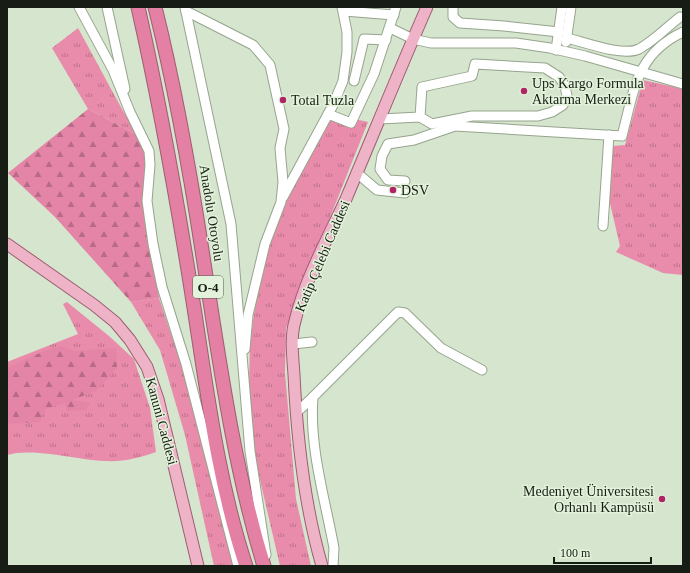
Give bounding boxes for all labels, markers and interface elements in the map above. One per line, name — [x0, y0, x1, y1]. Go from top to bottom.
place label: Ups Kargo Formula Aktarma Merkezi — [532, 76, 645, 107]
marker: Ups Kargo Formula Aktarma Merkezi — [519, 86, 529, 96]
place label: Total Tuzla — [291, 93, 355, 108]
marker: Total Tuzla — [278, 95, 288, 105]
street label: Anadolu Otoyolu — [196, 164, 227, 262]
place label: DSV — [401, 183, 429, 198]
marker: DSV — [388, 185, 398, 195]
street label: Katip Çelebi Caddesi — [292, 198, 353, 314]
road number: O-4 — [193, 276, 223, 298]
street label: Kanuni Caddesi — [143, 376, 180, 467]
place label: Medeniyet Üniversitesi Orhanlı Kampüsü — [523, 483, 654, 515]
marker: Medeniyet Üniversitesi Orhanlı Kampüsü — [657, 494, 667, 504]
scale bar — [554, 539, 651, 565]
text: 100 m — [560, 546, 591, 560]

